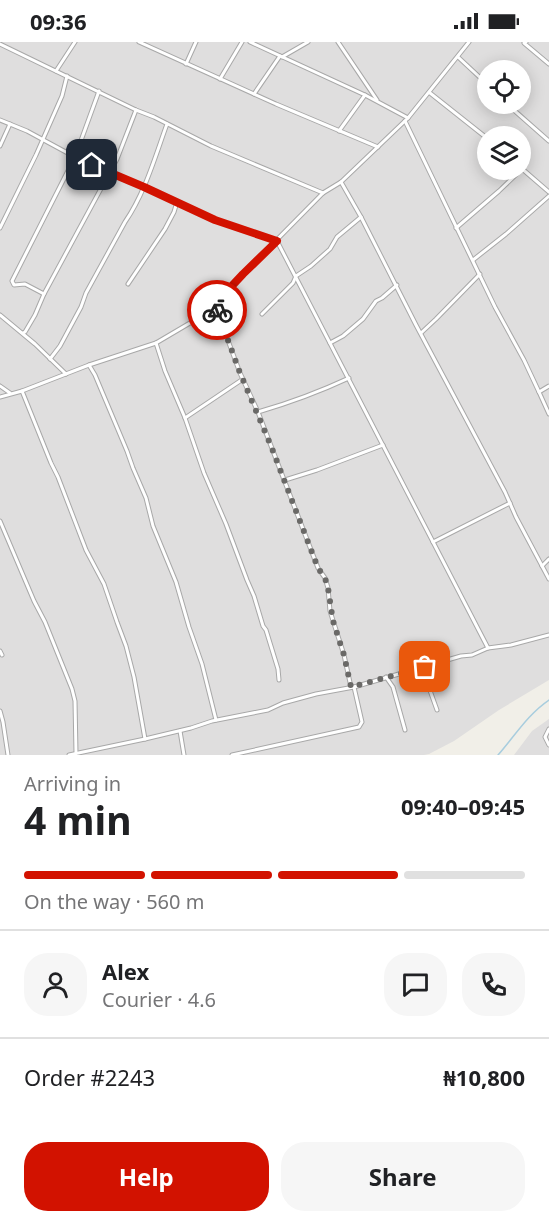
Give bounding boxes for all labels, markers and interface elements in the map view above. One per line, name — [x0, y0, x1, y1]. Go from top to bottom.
text: 09:36 — [30, 6, 87, 36]
map controls — [477, 60, 531, 180]
button: locate — [477, 60, 531, 114]
button: layers — [477, 126, 531, 180]
pin — [66, 139, 117, 190]
icon: home — [75, 148, 108, 181]
courier — [187, 280, 247, 340]
icon: bike — [201, 294, 234, 327]
pin — [399, 641, 450, 692]
icon: bag — [408, 650, 441, 683]
text: Arriving in — [24, 770, 121, 797]
text: 09:40–09:45 — [401, 791, 525, 821]
text: 4 min — [24, 793, 131, 846]
text: On the way · 560 m — [24, 888, 204, 915]
button: person — [24, 953, 87, 1016]
button: chat — [384, 953, 447, 1016]
button: phone — [462, 953, 525, 1016]
text: Alex — [102, 956, 149, 986]
text: Courier · 4.6 — [102, 986, 216, 1013]
text: Order #2243 — [24, 1062, 155, 1092]
text: ₦10,800 — [443, 1062, 525, 1092]
button: Help — [24, 1142, 269, 1211]
button: Share — [281, 1142, 525, 1211]

